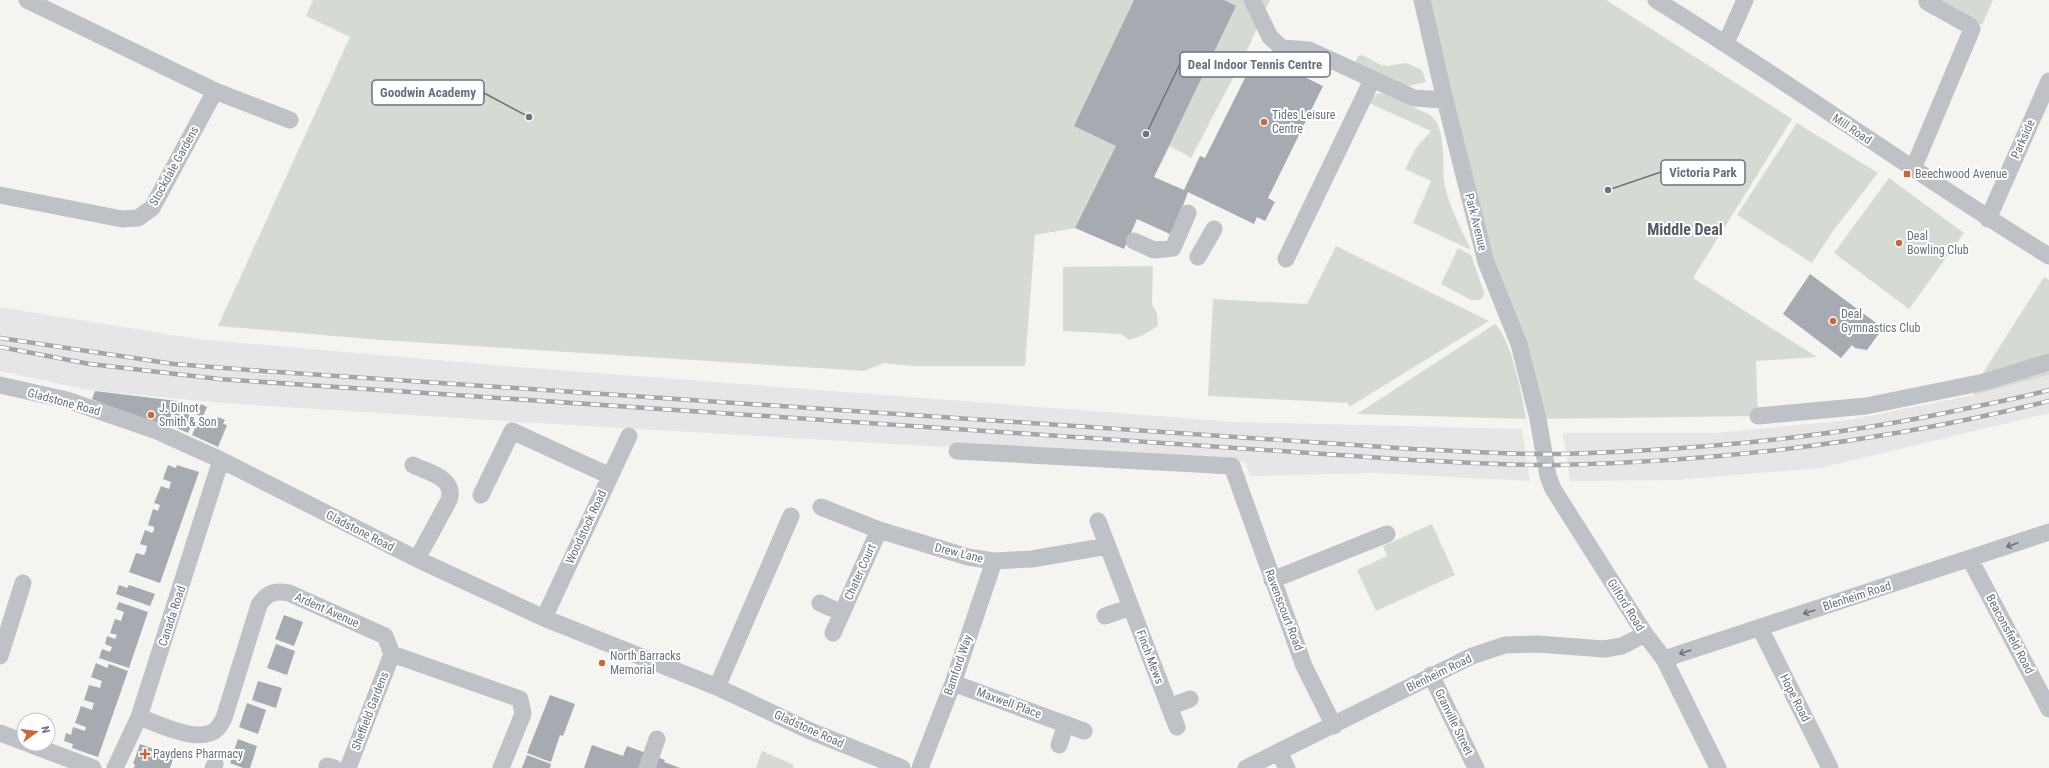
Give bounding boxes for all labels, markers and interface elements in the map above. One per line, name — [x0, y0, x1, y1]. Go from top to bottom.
callout: Deal Indoor Tennis Centre — [1180, 52, 1330, 77]
text: Deal Indoor Tennis Centre — [1188, 57, 1322, 72]
callout: Goodwin Academy — [372, 80, 484, 105]
text: Goodwin Academy — [380, 85, 476, 100]
place label: Tides Leisure Centre — [1272, 108, 1336, 136]
street label: Mill Road — [1830, 111, 1874, 147]
marker: Tides Leisure Centre — [1259, 117, 1269, 127]
street label: Parkside — [2008, 117, 2038, 161]
street label: Stockdale Gardens — [146, 124, 202, 208]
callout: Victoria Park — [1661, 160, 1745, 185]
text: Victoria Park — [1669, 165, 1738, 180]
place label: Beechwood Avenue — [1915, 167, 2008, 181]
marker: Beechwood Avenue — [1902, 169, 1912, 179]
street label: Park Avenue — [1462, 192, 1490, 253]
district label: Middle Deal — [1647, 220, 1723, 239]
place label: Deal Bowling Club — [1907, 229, 1969, 257]
marker: Deal Bowling Club — [1894, 238, 1904, 248]
place label: Deal Gymnastics Club — [1841, 307, 1921, 335]
marker: Deal Gymnastics Club — [1828, 316, 1838, 326]
street label: Gladstone Road — [26, 386, 102, 418]
place label: J. Dilnot Smith & Son — [159, 401, 217, 429]
marker: J. Dilnot Smith & Son — [146, 410, 156, 420]
street label: Woodstock Road — [563, 488, 609, 566]
street label: Gladstone Road — [324, 508, 397, 554]
street label: Drew Lane — [933, 540, 985, 566]
street label: Chater Court — [841, 541, 879, 602]
one-way arrow — [2006, 541, 2018, 549]
street label: Ravenscourt Road — [1262, 567, 1306, 653]
street label: Gilford Road — [1604, 576, 1648, 634]
street label: Blenheim Road — [1821, 578, 1893, 614]
street label: Canada Road — [156, 584, 188, 648]
street label: Ardent Avenue — [293, 590, 362, 631]
street label: Beaconsfield Road — [1983, 592, 2037, 676]
one-way arrow — [1803, 609, 1816, 616]
street label: Finch Mews — [1133, 628, 1167, 686]
street label: Bamford Way — [941, 633, 975, 697]
place label: North Barracks Memorial — [610, 649, 681, 677]
one-way arrow — [1679, 649, 1692, 656]
street label: Blenheim Road — [1404, 651, 1474, 695]
marker: North Barracks Memorial — [597, 658, 607, 668]
street label: Sheffield Gardens — [349, 670, 391, 752]
street label: Hope Road — [1777, 672, 1813, 724]
street label: Maxwell Place — [975, 685, 1044, 721]
street label: Granville Street — [1432, 687, 1476, 758]
street label: Gladstone Road — [772, 707, 846, 751]
north arrow — [16, 712, 56, 752]
text: N — [38, 725, 52, 735]
place label: Paydens Pharmacy — [153, 747, 243, 761]
marker: Paydens Pharmacy — [140, 749, 150, 759]

